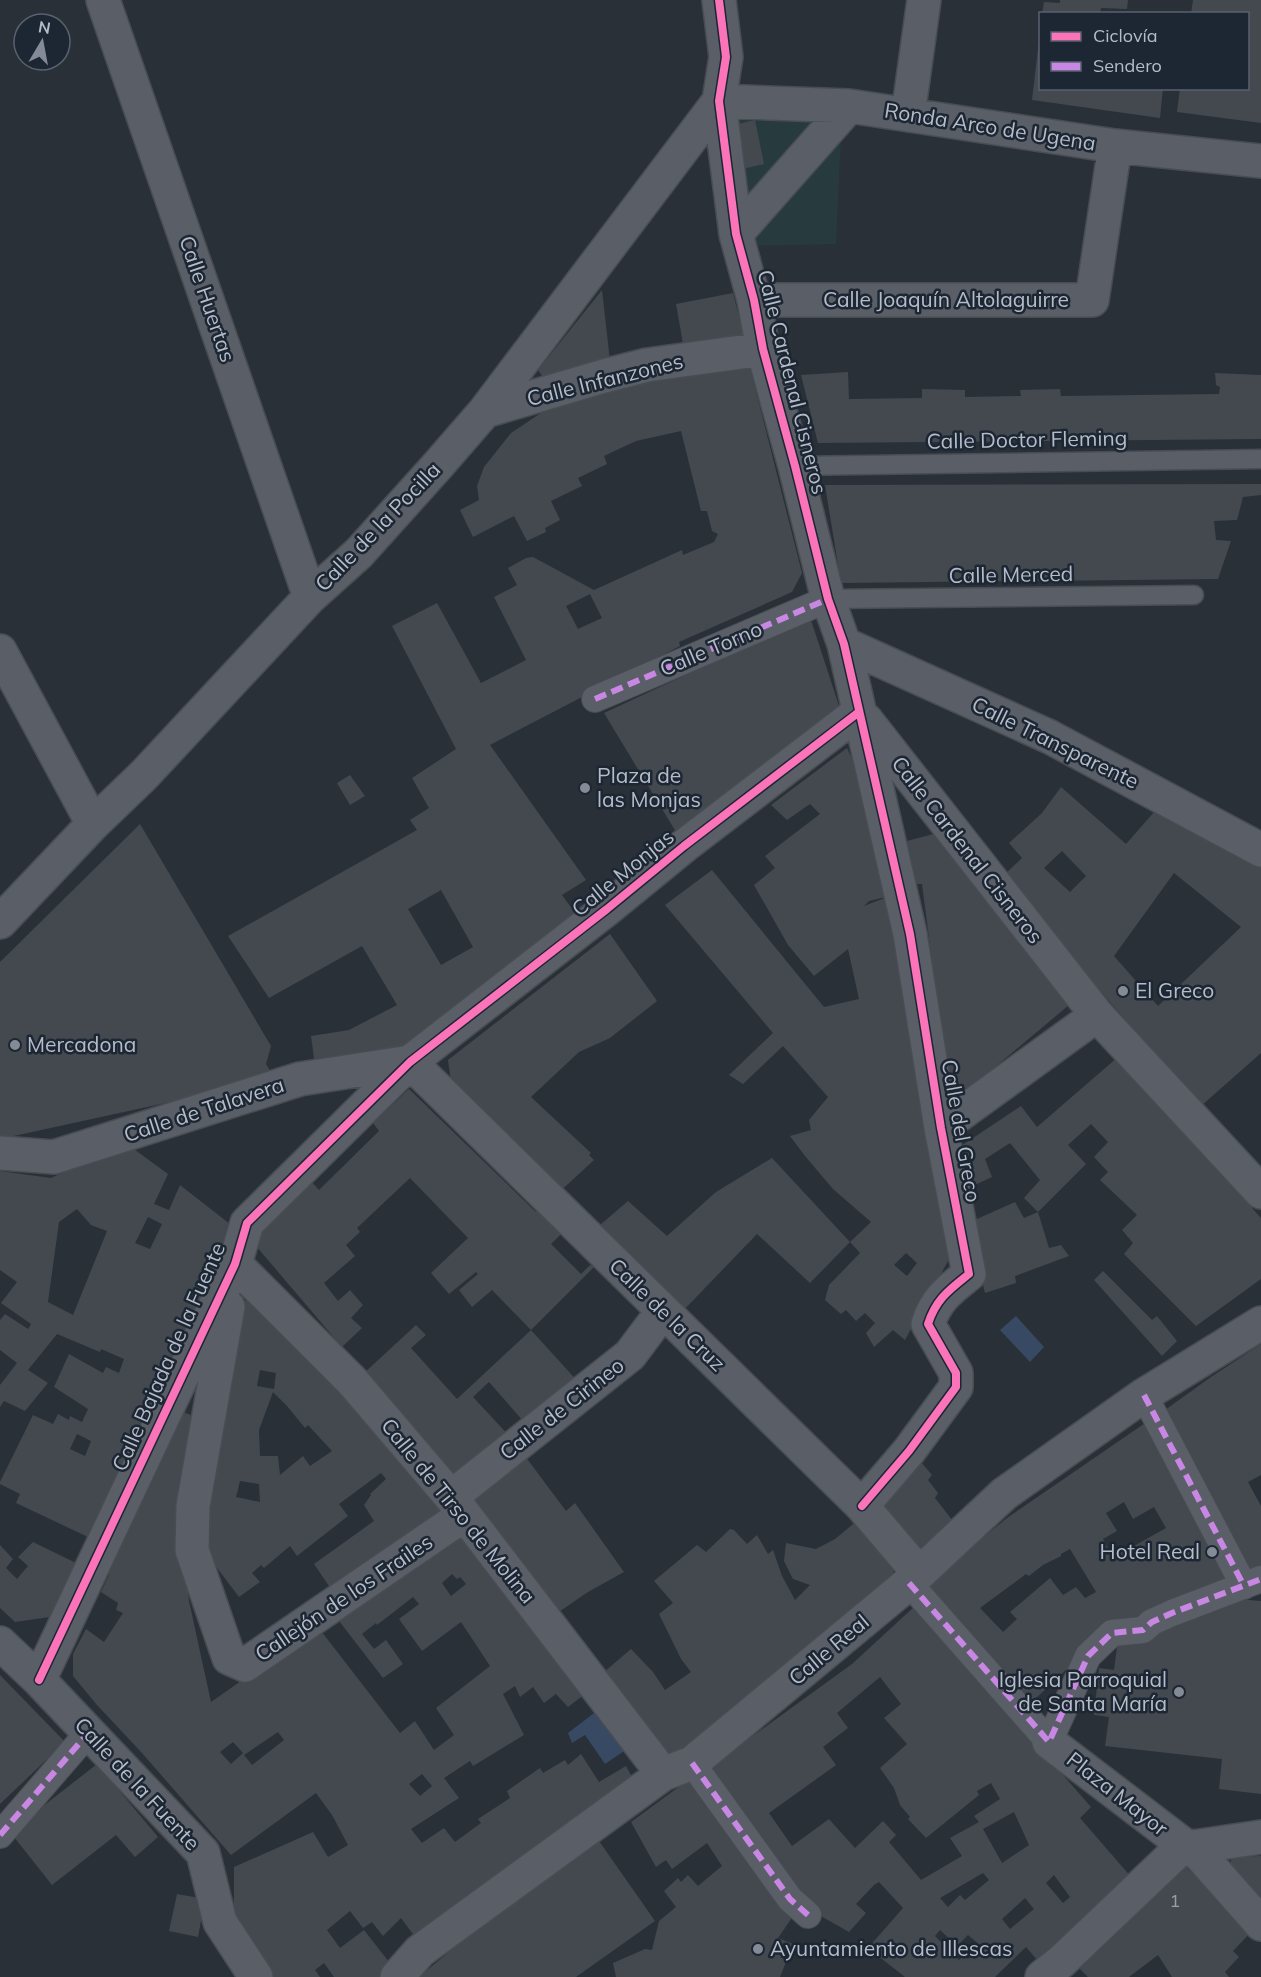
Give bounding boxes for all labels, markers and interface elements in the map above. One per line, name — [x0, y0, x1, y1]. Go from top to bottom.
north arrow — [12, 12, 72, 72]
legend — [1039, 12, 1249, 90]
text: N — [37, 16, 52, 38]
text: Ciclovía — [1093, 24, 1158, 47]
text: Sendero — [1093, 54, 1162, 77]
street label: Ronda Arco de Ugena — [883, 96, 1098, 156]
street label: Calle Huertas — [174, 232, 242, 365]
street label: Calle Cardenal Cisneros — [752, 267, 833, 497]
street label: Calle Joaquín Altolaguirre — [823, 286, 1069, 312]
street label: Calle Infanzones — [524, 347, 686, 411]
street label: Calle Doctor Fleming — [926, 424, 1127, 454]
street label: Calle de la Pocilla — [309, 456, 445, 596]
street label: Calle Merced — [948, 560, 1074, 588]
street label: Calle Torno — [656, 615, 766, 681]
street label: Calle Transparente — [968, 690, 1143, 794]
street label: Calle Cardenal Cisneros — [887, 751, 1049, 948]
place label: Plaza de las Monjas — [597, 762, 701, 812]
marker: Plaza de las Monjas — [578, 781, 592, 795]
street label: Calle Monjas — [566, 823, 679, 921]
place label: El Greco — [1135, 977, 1214, 1003]
marker: El Greco — [1116, 984, 1130, 998]
place label: Mercadona — [27, 1031, 136, 1057]
marker: Mercadona — [8, 1038, 22, 1052]
street label: Calle del Greco — [937, 1057, 987, 1204]
street label: Calle de Talavera — [120, 1071, 287, 1147]
street label: Calle Bajada de la Fuente — [106, 1238, 230, 1475]
street label: Calle de la Cruz — [604, 1252, 731, 1376]
street label: Calle de Cirineo — [494, 1352, 629, 1465]
street label: Calle de Tirso de Molina — [376, 1413, 541, 1608]
street label: Callejón de los Frailes — [250, 1528, 437, 1666]
place label: Hotel Real — [1100, 1538, 1200, 1564]
marker: Hotel Real — [1205, 1545, 1219, 1559]
street label: Calle Real — [783, 1608, 874, 1690]
place label: Iglesia Parroquial de Santa María — [999, 1666, 1167, 1716]
marker: Iglesia Parroquial de Santa María — [1172, 1685, 1186, 1699]
street label: Calle de la Fuente — [70, 1711, 206, 1855]
street label: Plaza Mayor — [1062, 1746, 1174, 1841]
house number: 1 — [1170, 1889, 1180, 1912]
place label: Ayuntamiento de Illescas — [770, 1935, 1012, 1961]
marker: Ayuntamiento de Illescas — [751, 1942, 765, 1956]

